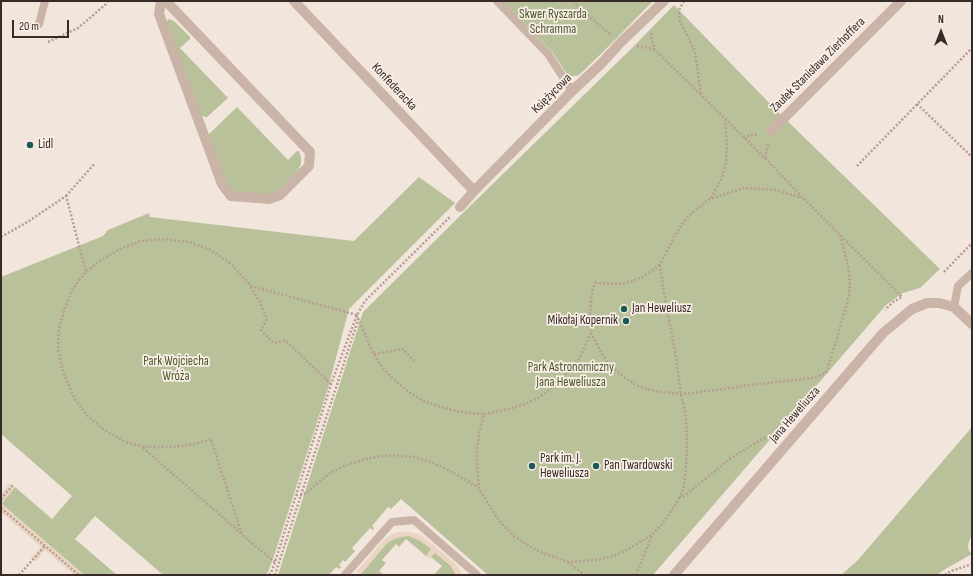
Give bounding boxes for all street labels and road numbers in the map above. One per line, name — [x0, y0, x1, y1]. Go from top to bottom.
street label: Zaułek Stanisława Zierhoffera — [767, 14, 869, 116]
street label: Konfederacka — [368, 60, 420, 114]
street label: Księżycowa — [529, 71, 575, 117]
street label: Jana Heweliusza — [766, 384, 824, 446]

